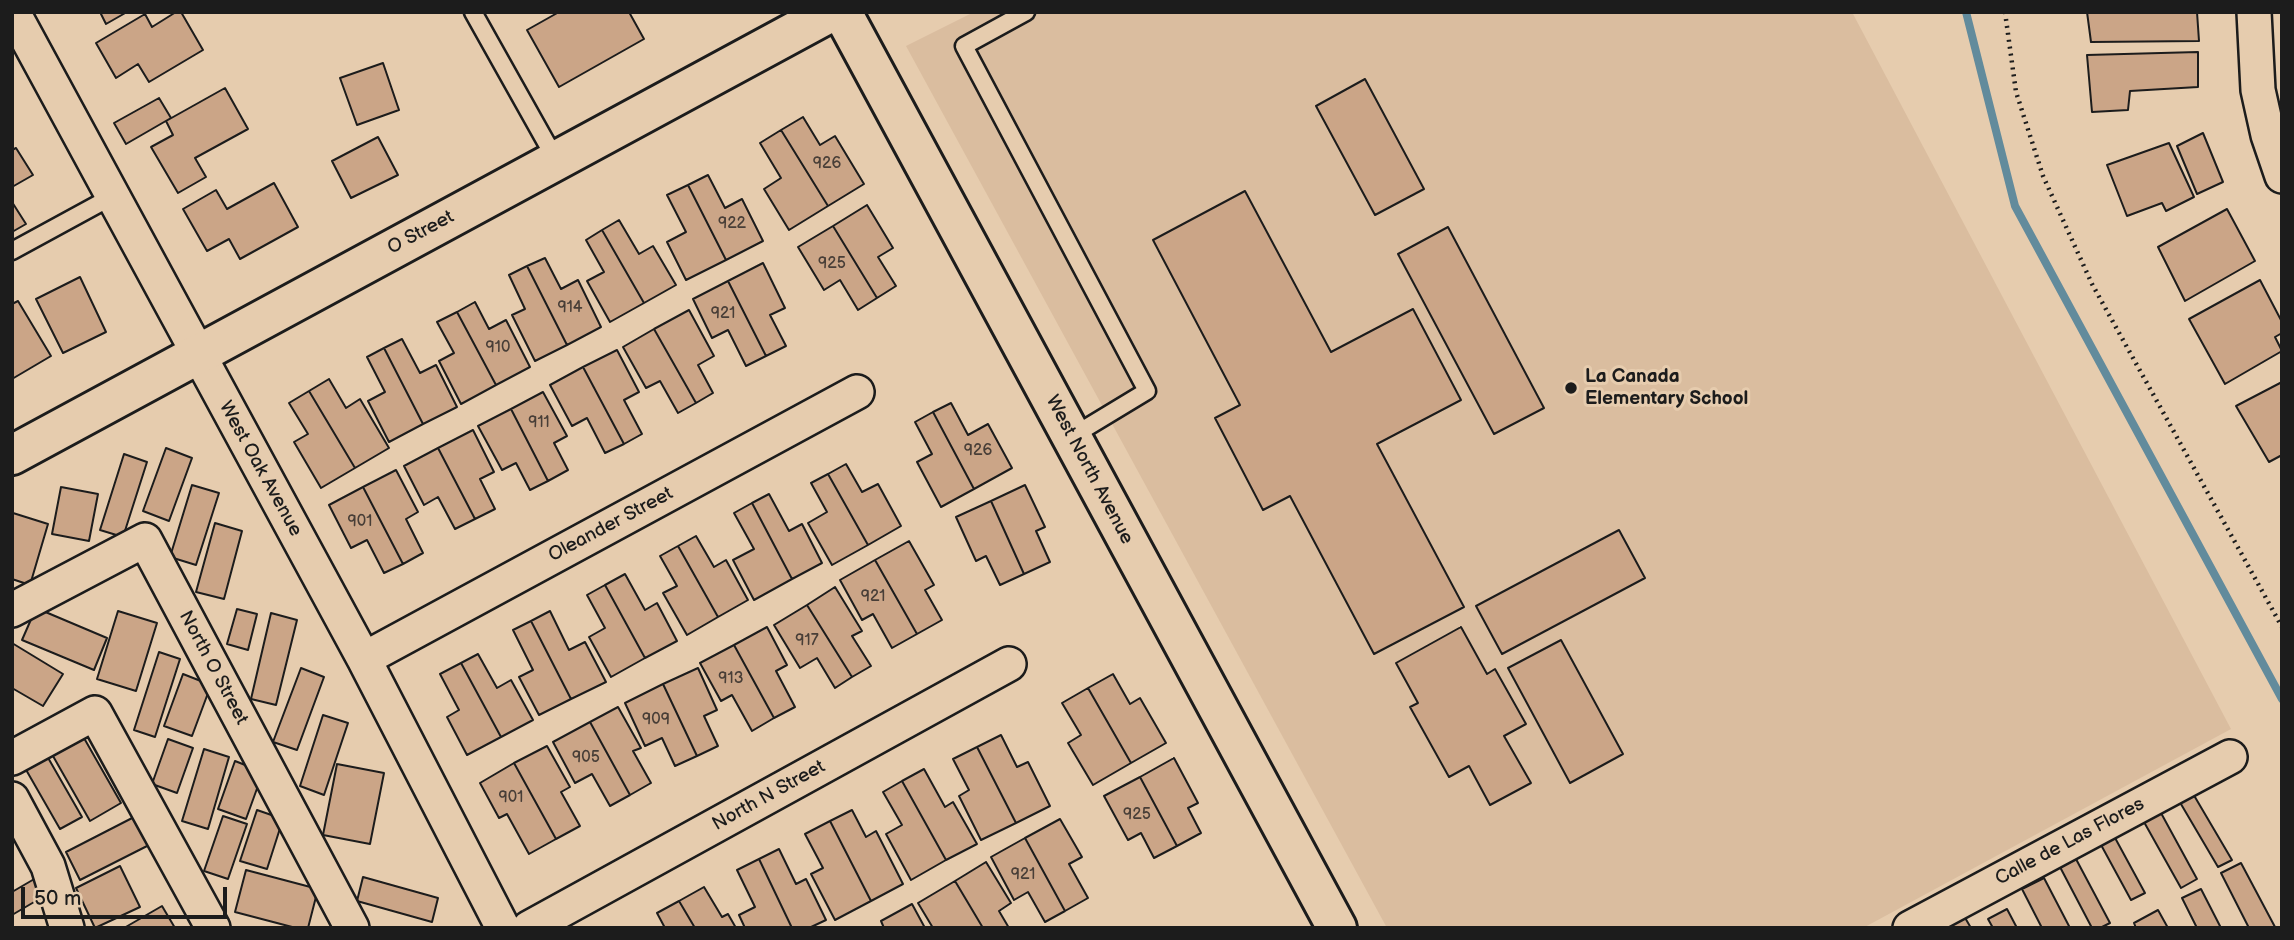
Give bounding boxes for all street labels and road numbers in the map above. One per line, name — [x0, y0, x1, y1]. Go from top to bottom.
street label: O Street — [384, 206, 458, 260]
street label: West North Avenue — [1040, 392, 1138, 548]
street label: West Oak Avenue — [213, 397, 307, 541]
street label: Oleander Street — [545, 483, 677, 567]
street label: North O Street — [173, 607, 253, 729]
street label: North N Street — [709, 756, 829, 836]
street label: Calle de Las Flores — [1992, 793, 2148, 891]

